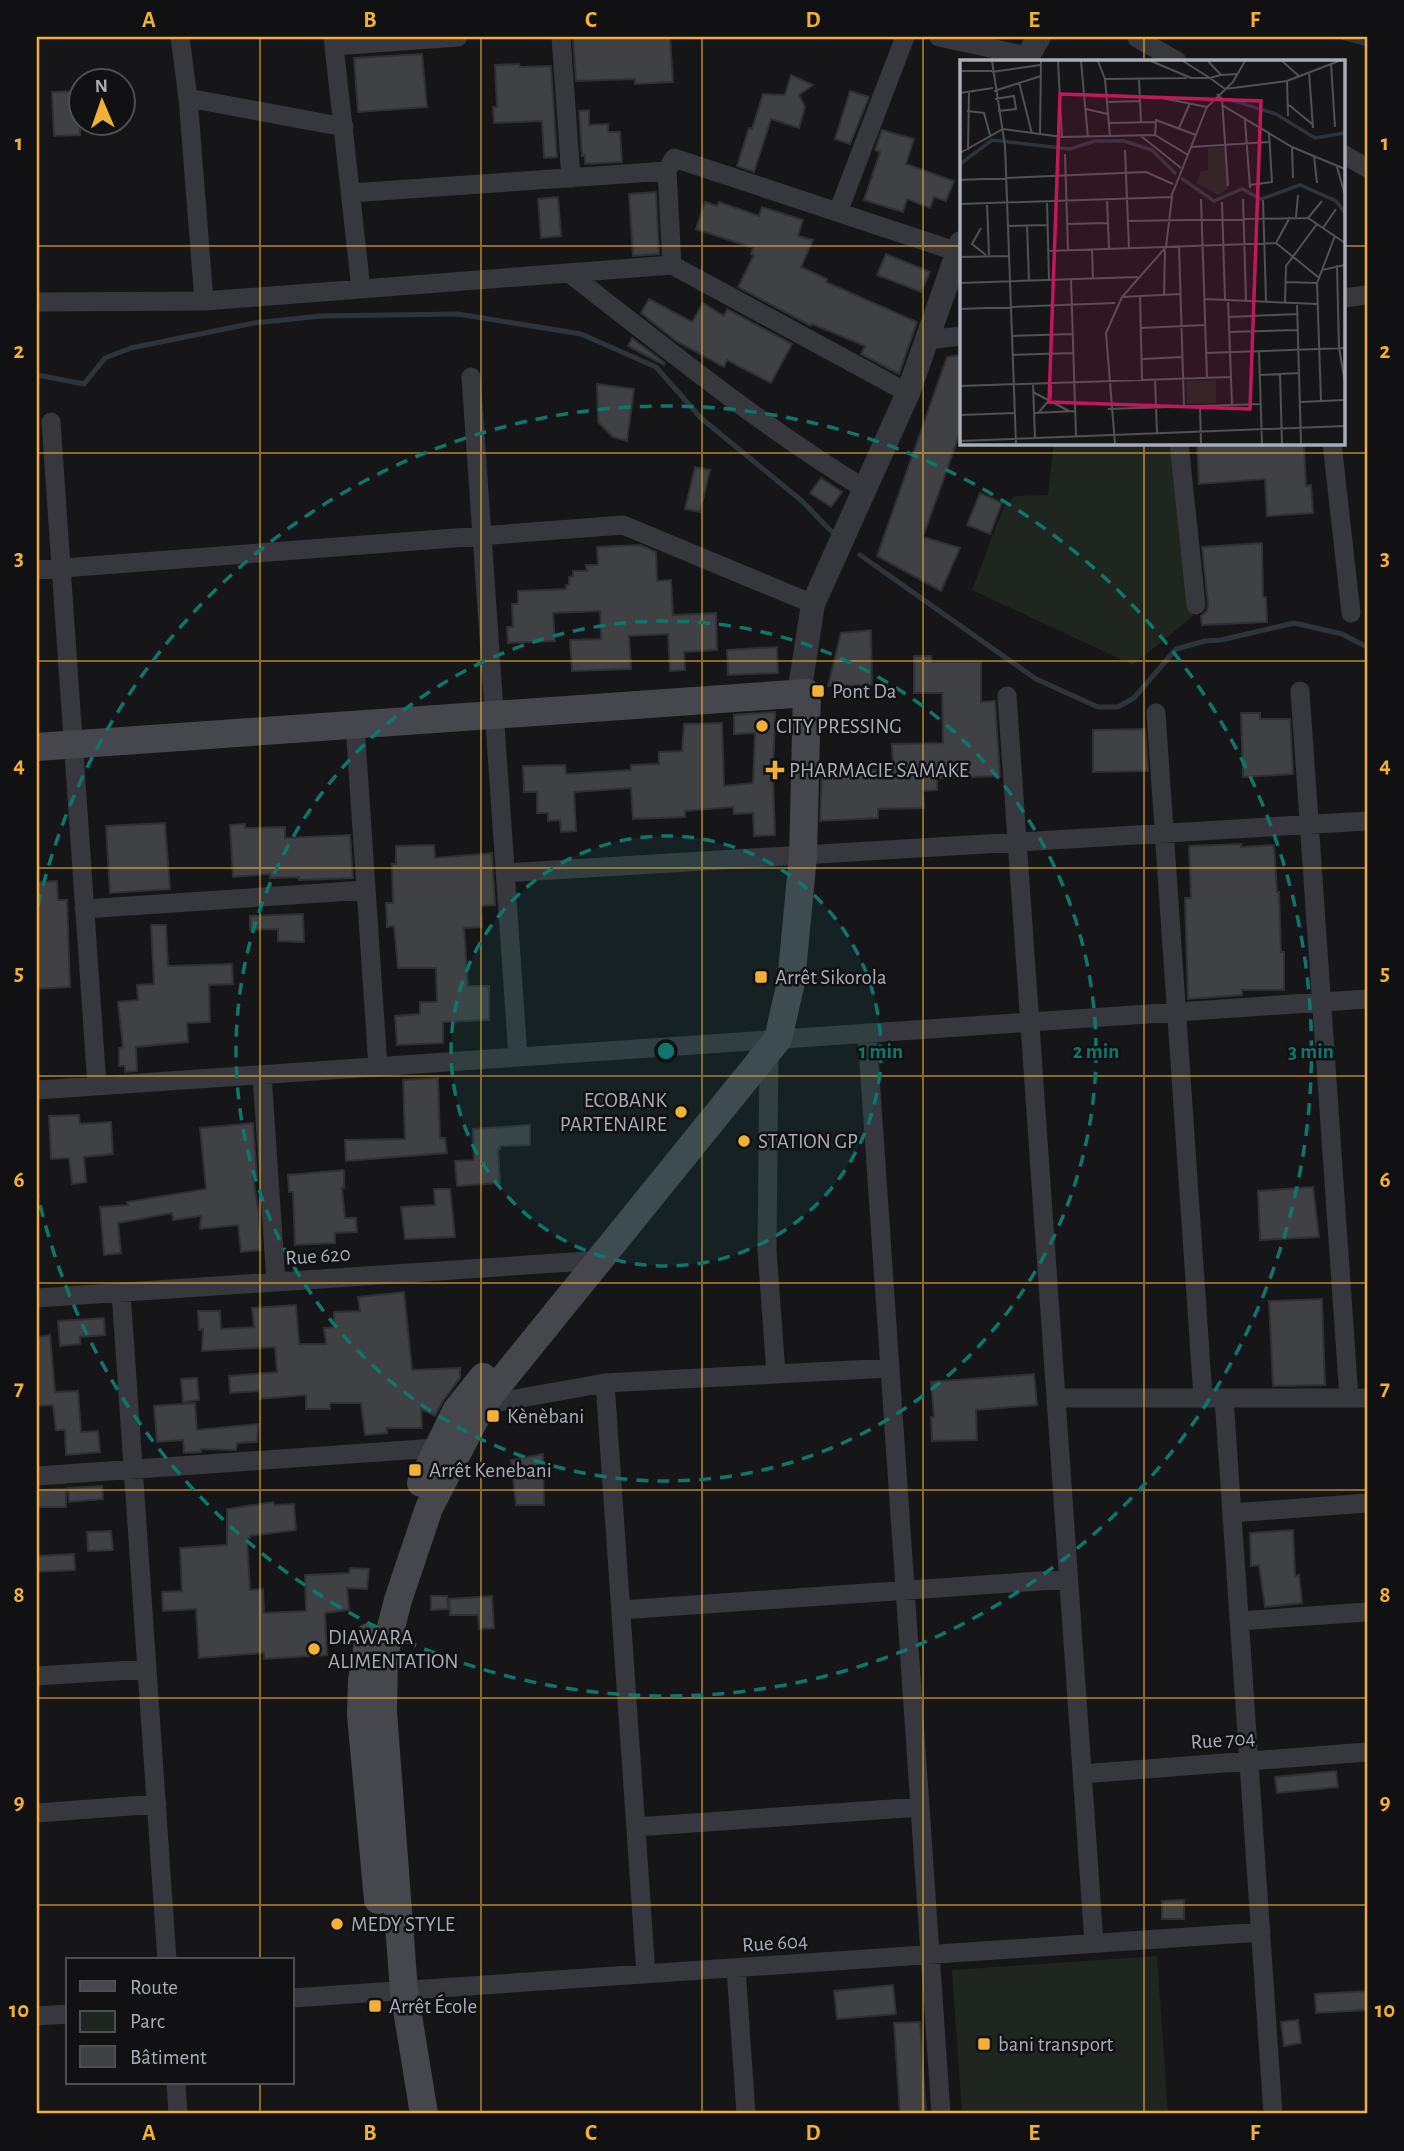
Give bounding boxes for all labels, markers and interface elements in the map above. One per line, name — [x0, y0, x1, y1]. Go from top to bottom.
text: A — [142, 9, 156, 32]
text: B — [363, 9, 377, 32]
text: C — [585, 9, 597, 32]
text: D — [805, 9, 821, 32]
text: E — [1028, 9, 1040, 32]
text: F — [1250, 9, 1261, 32]
inset map — [960, 60, 1344, 444]
north arrow — [66, 66, 136, 136]
text: N — [95, 77, 108, 96]
text: 1 — [15, 132, 23, 155]
text: 1 — [1381, 132, 1389, 155]
text: 2 — [14, 340, 25, 363]
text: 2 — [1380, 340, 1391, 363]
text: 3 — [14, 547, 24, 570]
text: 3 — [1380, 547, 1390, 570]
place label: Pont Da — [832, 681, 897, 702]
marker: Pont Da — [810, 683, 826, 699]
place label: CITY PRESSING — [776, 716, 902, 737]
marker: CITY PRESSING — [754, 718, 770, 734]
text: 4 — [13, 754, 25, 777]
text: 4 — [1379, 754, 1391, 777]
place label: PHARMACIE SAMAKE — [789, 760, 969, 781]
marker: PHARMACIE SAMAKE — [767, 762, 783, 778]
text: 5 — [14, 962, 24, 985]
text: 5 — [1380, 962, 1390, 985]
place label: Arrêt Sikorola — [775, 967, 887, 988]
marker: Arrêt Sikorola — [753, 969, 769, 985]
centre of rings — [654, 1039, 678, 1063]
text: 1 min — [859, 1041, 903, 1062]
text: 2 min — [1073, 1041, 1119, 1062]
text: 3 min — [1288, 1041, 1334, 1062]
place label: ECOBANK PARTENAIRE — [560, 1090, 668, 1135]
marker: ECOBANK PARTENAIRE — [673, 1104, 689, 1120]
place label: STATION GP — [758, 1131, 858, 1152]
marker: STATION GP — [736, 1133, 752, 1149]
text: 6 — [13, 1169, 25, 1192]
text: 6 — [1379, 1169, 1391, 1192]
street label: Rue 620 — [285, 1243, 351, 1269]
text: 7 — [14, 1377, 24, 1400]
text: 7 — [1380, 1377, 1390, 1400]
place label: Kènèbani — [507, 1406, 584, 1427]
marker: Kènèbani — [485, 1408, 501, 1424]
place label: Arrêt Kenebani — [429, 1460, 552, 1481]
marker: Arrêt Kenebani — [407, 1462, 423, 1478]
text: 8 — [13, 1584, 25, 1607]
text: 8 — [1379, 1584, 1391, 1607]
place label: DIAWARA ALIMENTATION — [328, 1627, 459, 1672]
marker: DIAWARA ALIMENTATION — [306, 1641, 322, 1657]
street label: Rue 704 — [1190, 1727, 1256, 1753]
text: 9 — [13, 1791, 25, 1814]
text: 9 — [1379, 1791, 1391, 1814]
place label: MEDY STYLE — [351, 1914, 455, 1935]
marker: MEDY STYLE — [329, 1916, 345, 1932]
street label: Rue 604 — [741, 1930, 809, 1956]
legend — [66, 1958, 294, 2084]
text: Route — [130, 1977, 178, 1998]
place label: Arrêt École — [389, 1994, 477, 2017]
marker: Arrêt École — [367, 1998, 383, 2014]
text: 10 — [9, 1999, 29, 2022]
text: 10 — [1375, 1999, 1395, 2022]
text: Parc — [130, 2011, 165, 2032]
place label: bani transport — [998, 2034, 1114, 2055]
marker: bani transport — [976, 2036, 992, 2052]
text: Bâtiment — [130, 2047, 207, 2068]
text: A — [142, 2122, 156, 2145]
text: B — [363, 2122, 377, 2145]
text: C — [585, 2122, 597, 2145]
text: D — [805, 2122, 821, 2145]
text: E — [1028, 2122, 1040, 2145]
text: F — [1250, 2122, 1261, 2145]

